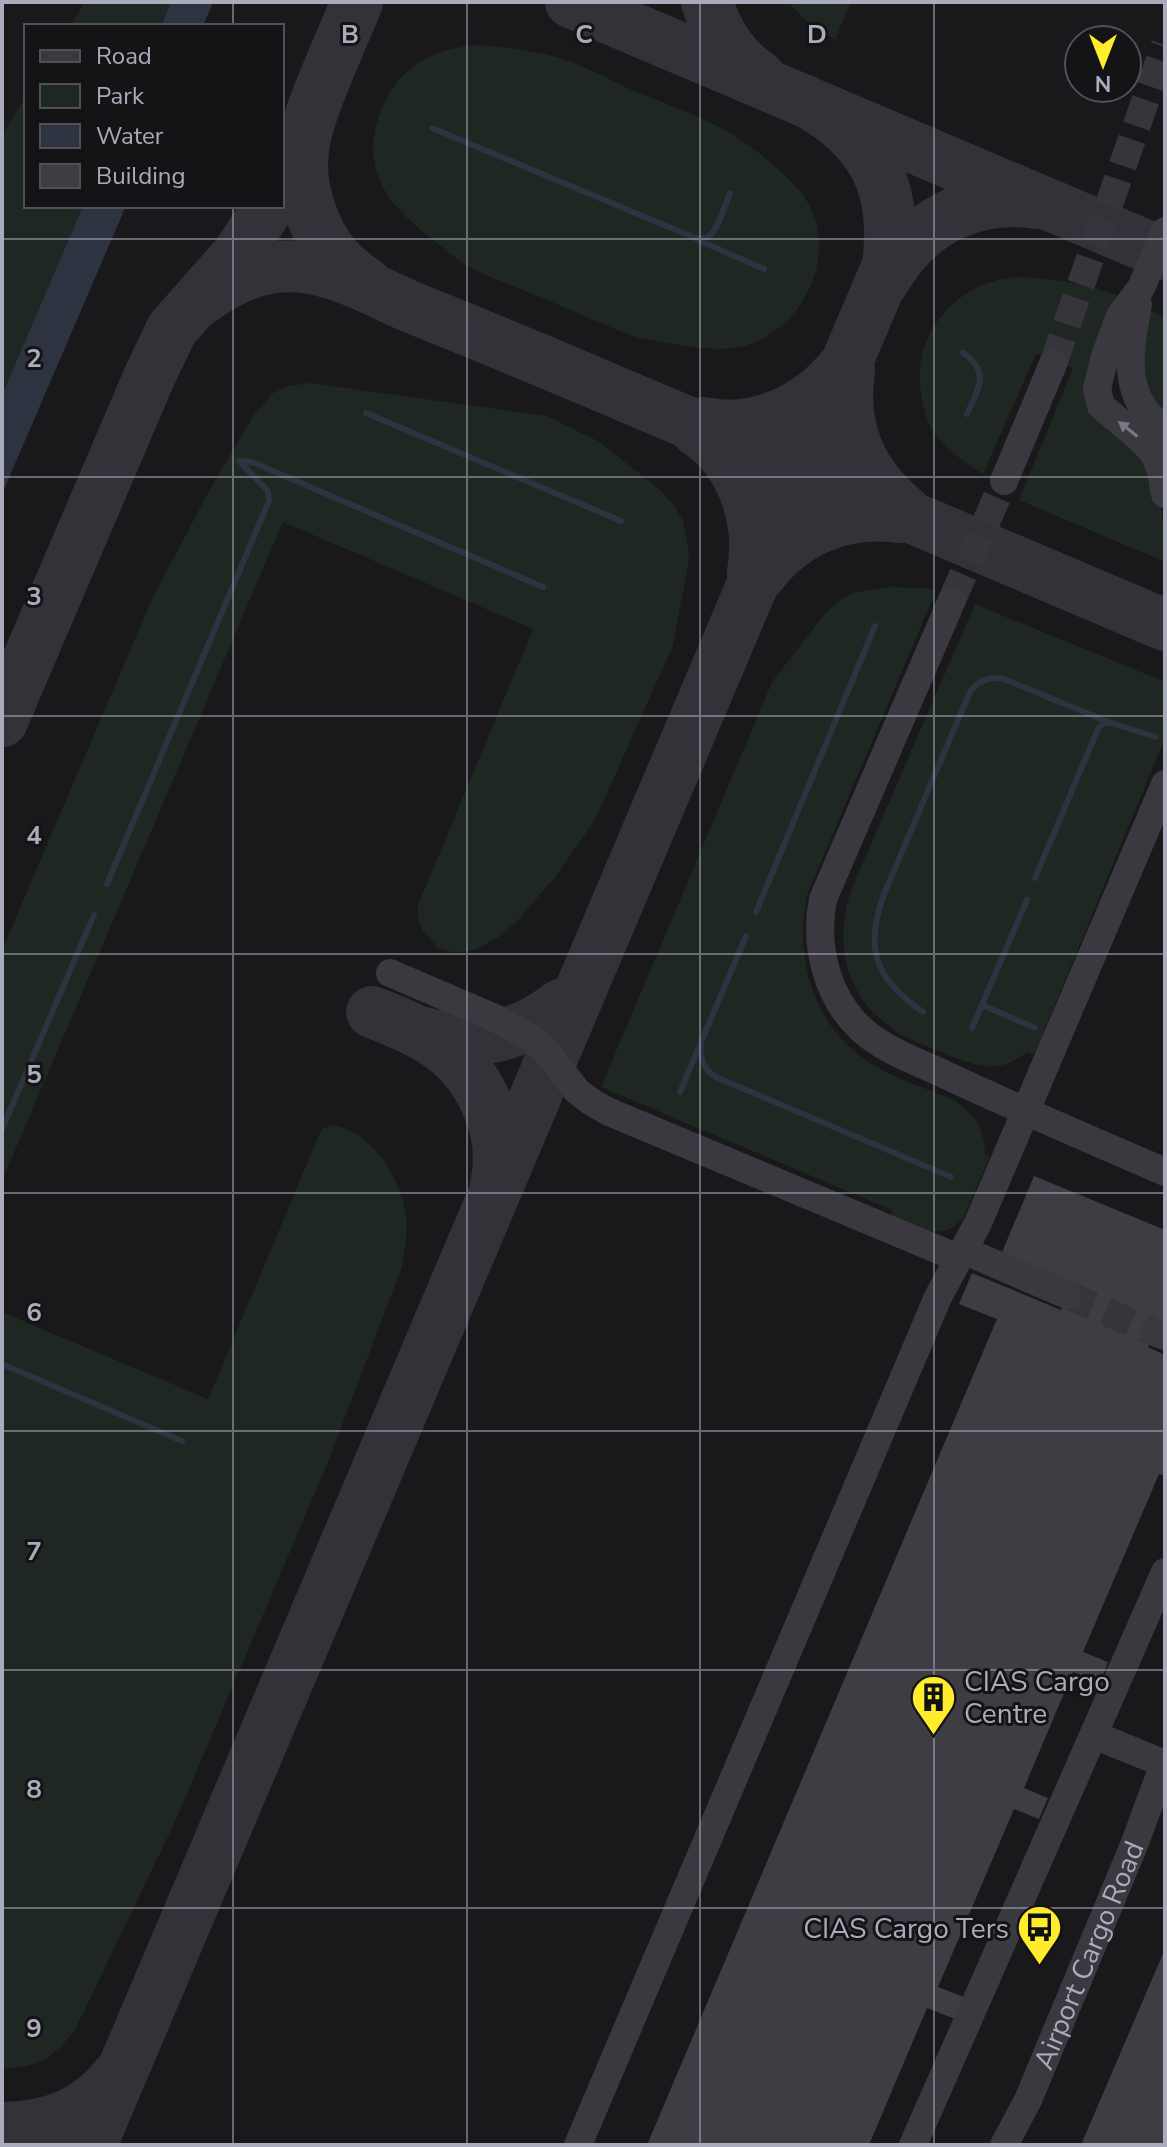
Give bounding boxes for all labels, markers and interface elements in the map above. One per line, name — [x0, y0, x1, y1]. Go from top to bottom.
text: B — [341, 17, 359, 52]
text: C — [575, 17, 593, 52]
text: D — [807, 17, 827, 52]
legend — [24, 24, 284, 208]
north arrow — [1063, 24, 1143, 104]
text: Road — [96, 40, 152, 72]
text: N — [1095, 68, 1111, 98]
text: Park — [96, 80, 145, 112]
text: Water — [96, 120, 164, 152]
text: Building — [96, 160, 186, 192]
text: 2 — [26, 341, 42, 376]
one-way arrow — [1118, 422, 1138, 438]
text: 3 — [26, 579, 42, 614]
text: 4 — [26, 818, 42, 853]
text: 5 — [26, 1057, 42, 1092]
text: 6 — [26, 1295, 42, 1330]
text: 7 — [26, 1534, 42, 1569]
place label: CIAS Cargo Centre — [964, 1663, 1110, 1733]
building icon: CIAS Cargo Centre — [909, 1673, 957, 1736]
text: 8 — [26, 1772, 42, 1807]
street label: Airport Cargo Road — [1025, 1835, 1154, 2075]
bus stop icon: CIAS Cargo Ters — [1016, 1904, 1064, 1967]
place label: CIAS Cargo Ters — [803, 1910, 1009, 1948]
text: 9 — [26, 2011, 42, 2046]

